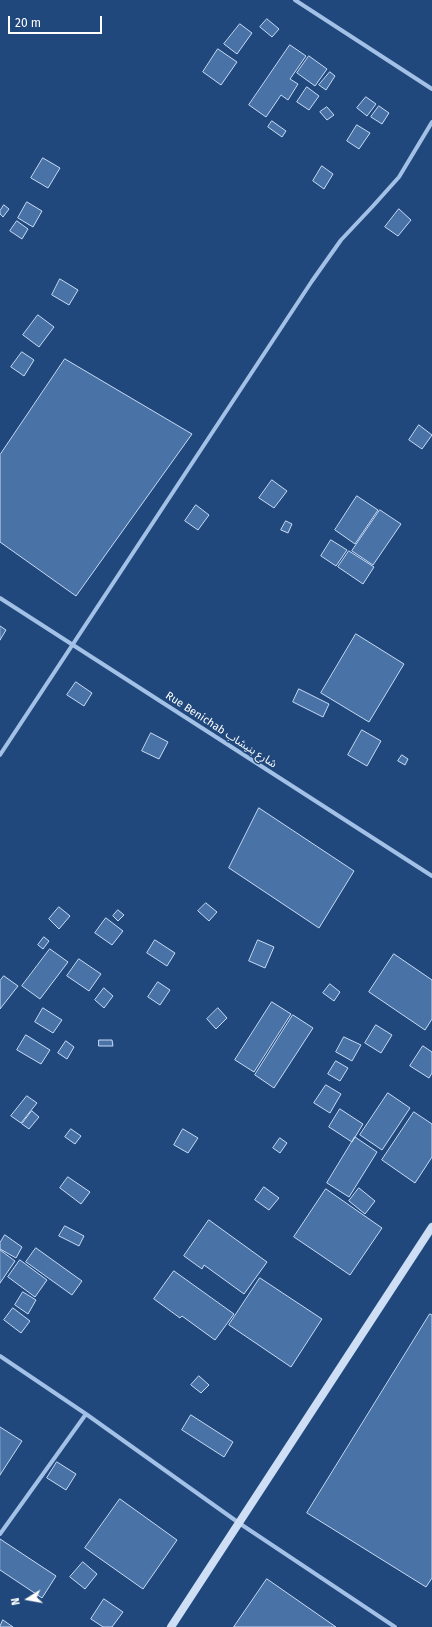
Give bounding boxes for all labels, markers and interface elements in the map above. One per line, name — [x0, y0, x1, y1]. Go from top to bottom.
scale bar — [10, 8, 104, 34]
text: 20 m — [15, 16, 41, 30]
street label: Rue Benichab شارع بنيشاب — [163, 689, 279, 771]
north arrow — [8, 1579, 48, 1619]
text: N — [9, 1597, 23, 1606]

